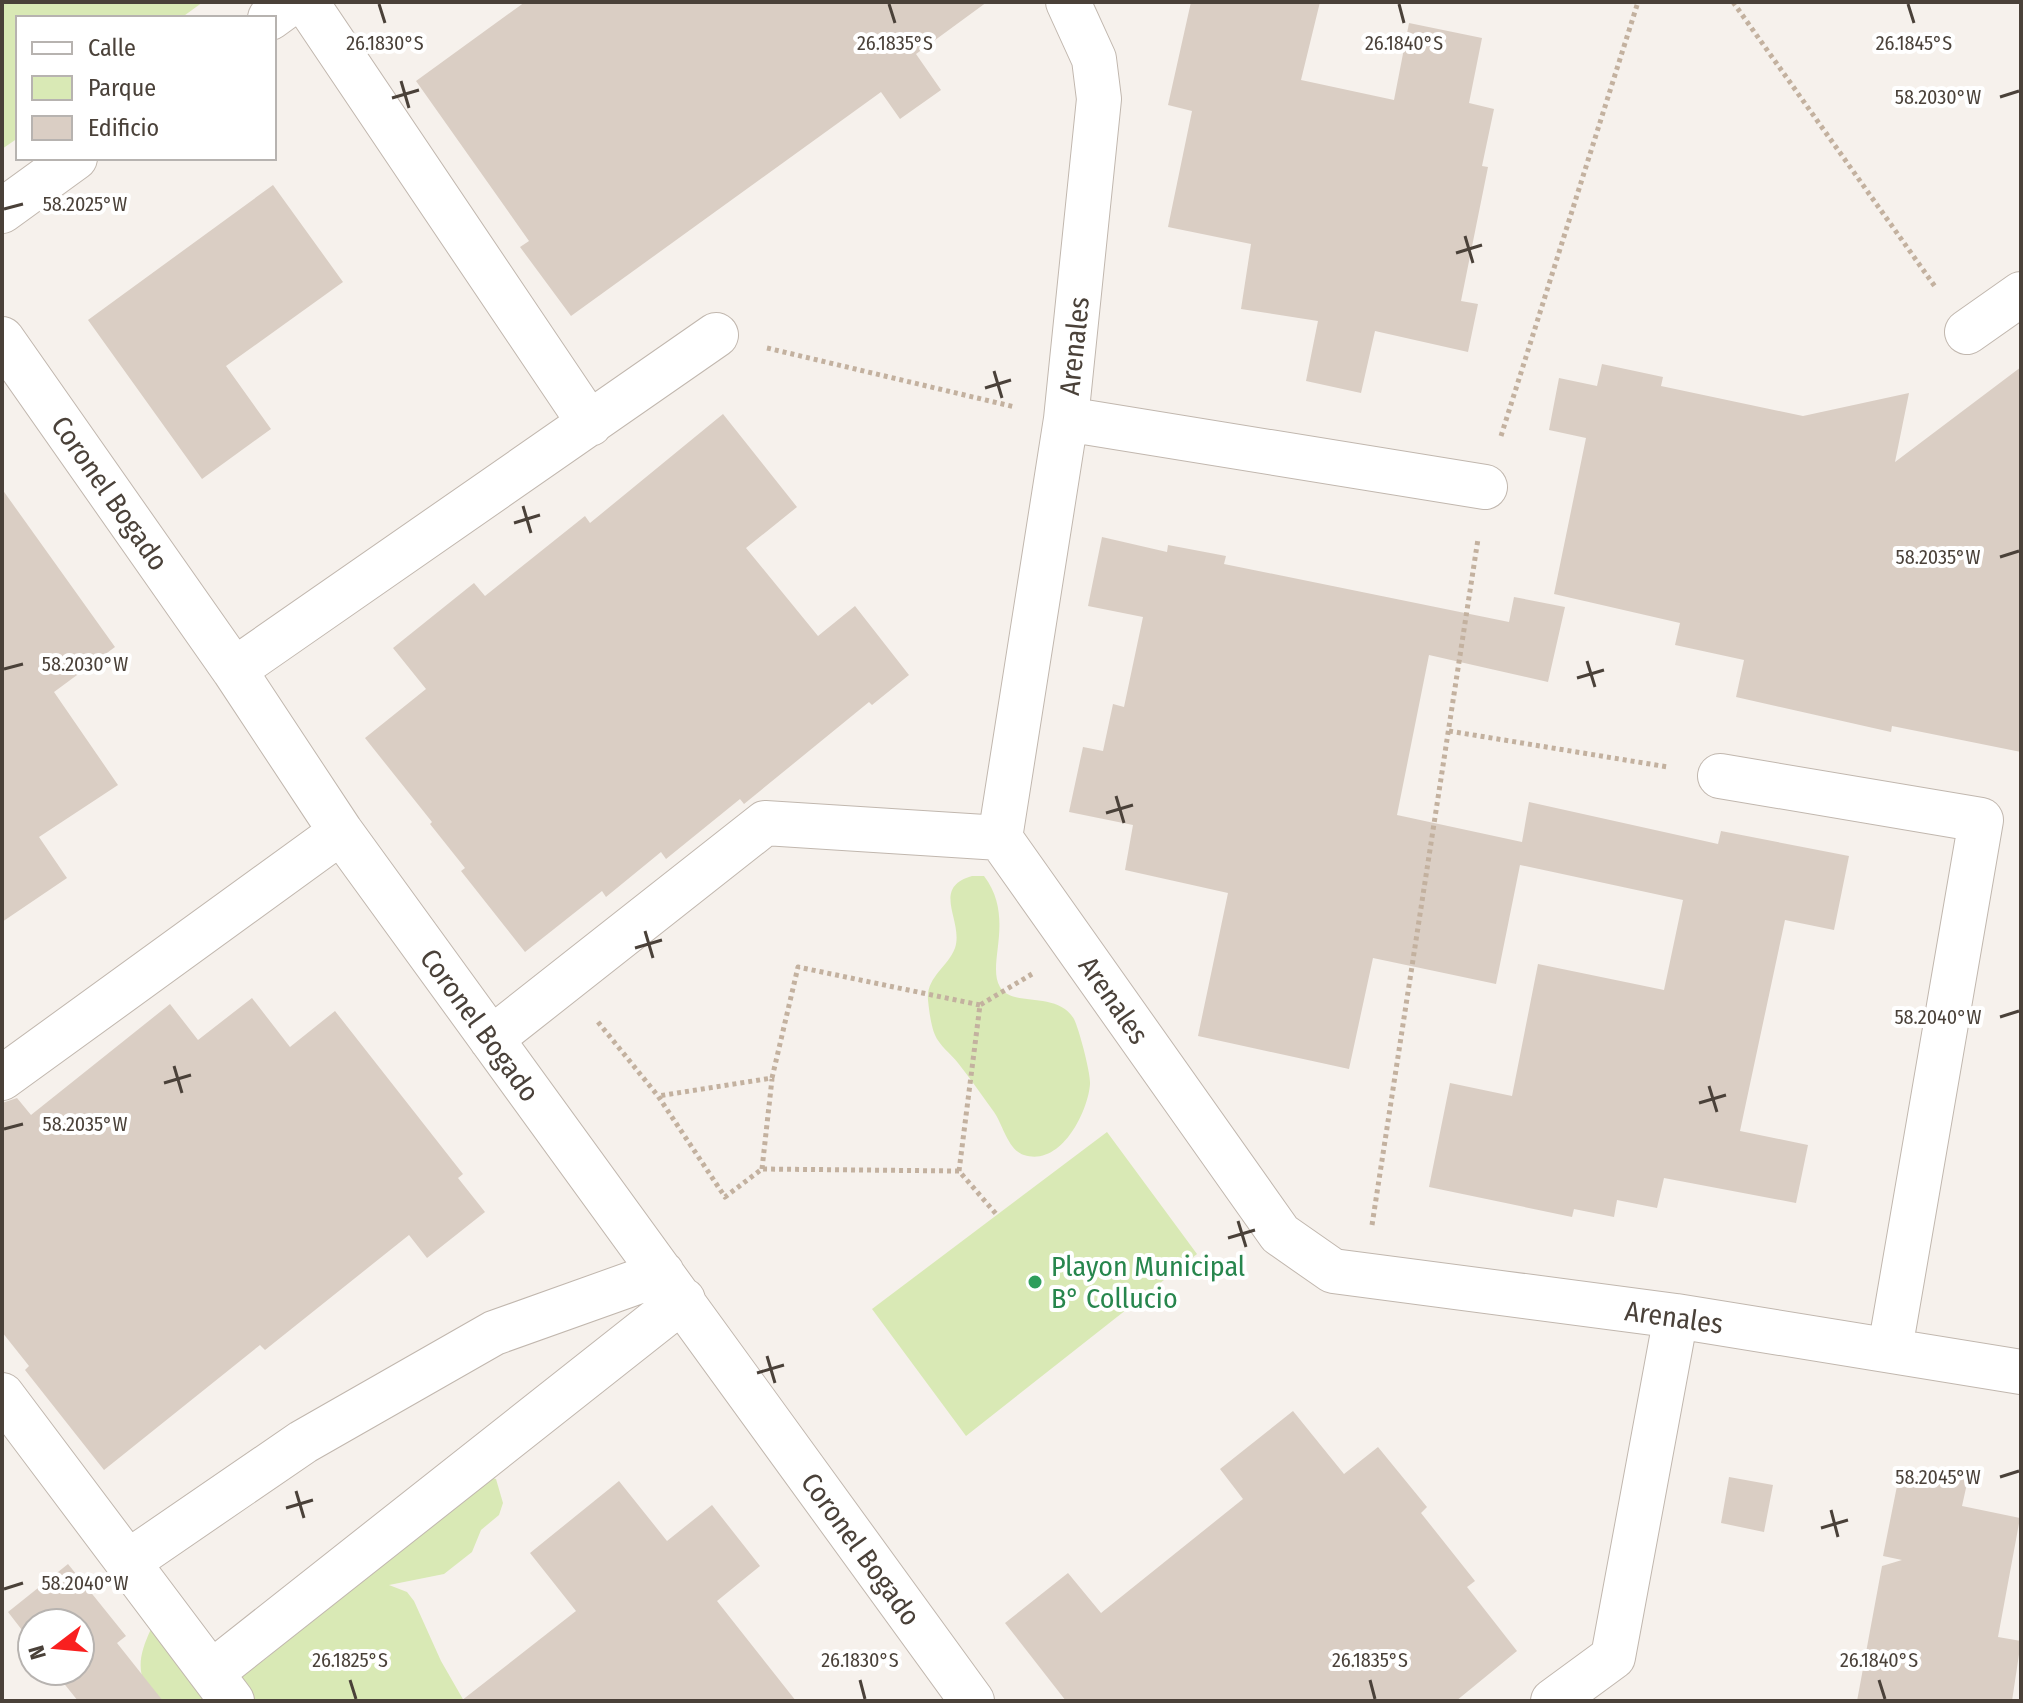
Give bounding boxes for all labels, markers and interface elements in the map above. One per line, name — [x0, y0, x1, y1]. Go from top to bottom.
legend — [16, 16, 276, 160]
text: 26.1830°S — [346, 31, 424, 55]
text: 26.1835°S — [857, 31, 933, 55]
text: 26.1840°S — [1365, 31, 1443, 55]
text: 26.1845°S — [1876, 31, 1952, 55]
text: Calle — [88, 34, 136, 62]
text: Parque — [88, 74, 156, 102]
text: 58.2030°W — [1895, 85, 1981, 109]
text: Edificio — [88, 114, 159, 142]
text: 58.2025°W — [43, 192, 127, 216]
street label: Arenales — [1053, 295, 1096, 397]
street label: Coronel Bogado — [44, 410, 175, 577]
text: 58.2035°W — [1896, 545, 1980, 569]
text: 58.2030°W — [42, 652, 128, 676]
street label: Coronel Bogado — [413, 942, 546, 1108]
street label: Arenales — [1072, 950, 1155, 1050]
text: 58.2040°W — [1894, 1005, 1982, 1029]
text: 58.2035°W — [43, 1112, 127, 1136]
place label: Playon Municipal B° Collucio — [1051, 1250, 1245, 1315]
marker: Playon Municipal B° Collucio — [1026, 1273, 1044, 1291]
street label: Arenales — [1623, 1294, 1725, 1341]
text: 58.2045°W — [1895, 1465, 1981, 1489]
street label: Coronel Bogado — [794, 1466, 927, 1632]
text: 58.2040°W — [41, 1571, 129, 1595]
north arrow — [16, 1607, 96, 1687]
text: N — [22, 1642, 52, 1662]
text: 26.1825°S — [312, 1648, 388, 1672]
text: 26.1830°S — [821, 1648, 899, 1672]
text: 26.1835°S — [1332, 1648, 1408, 1672]
text: 26.1840°S — [1840, 1648, 1918, 1672]

